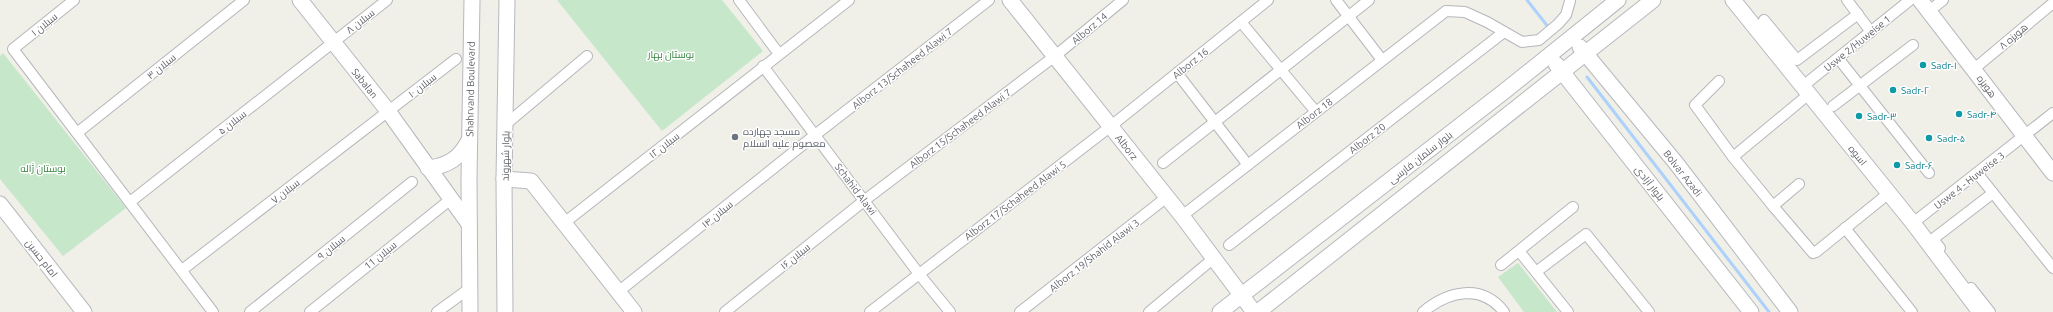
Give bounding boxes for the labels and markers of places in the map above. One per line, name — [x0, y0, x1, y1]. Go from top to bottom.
marker: Sadr-۱ — [1918, 60, 1928, 70]
place label: Sadr-۱ — [1931, 60, 1957, 71]
marker: Sadr-۲ — [1888, 85, 1898, 95]
place label: Sadr-۲ — [1901, 85, 1929, 96]
marker: Sadr-۴ — [1954, 109, 1964, 119]
place label: Sadr-۴ — [1967, 109, 1997, 120]
marker: Sadr-۳ — [1854, 111, 1864, 121]
place label: Sadr-۳ — [1867, 111, 1897, 122]
place label: مسجد چهارده معصوم علیه السلام — [743, 126, 826, 151]
marker: مسجد چهارده معصوم علیه السلام — [730, 132, 740, 142]
marker: Sadr-۵ — [1924, 133, 1934, 143]
place label: Sadr-۵ — [1937, 133, 1965, 144]
marker: Sadr-۶ — [1892, 160, 1902, 170]
place label: Sadr-۶ — [1905, 160, 1933, 171]

